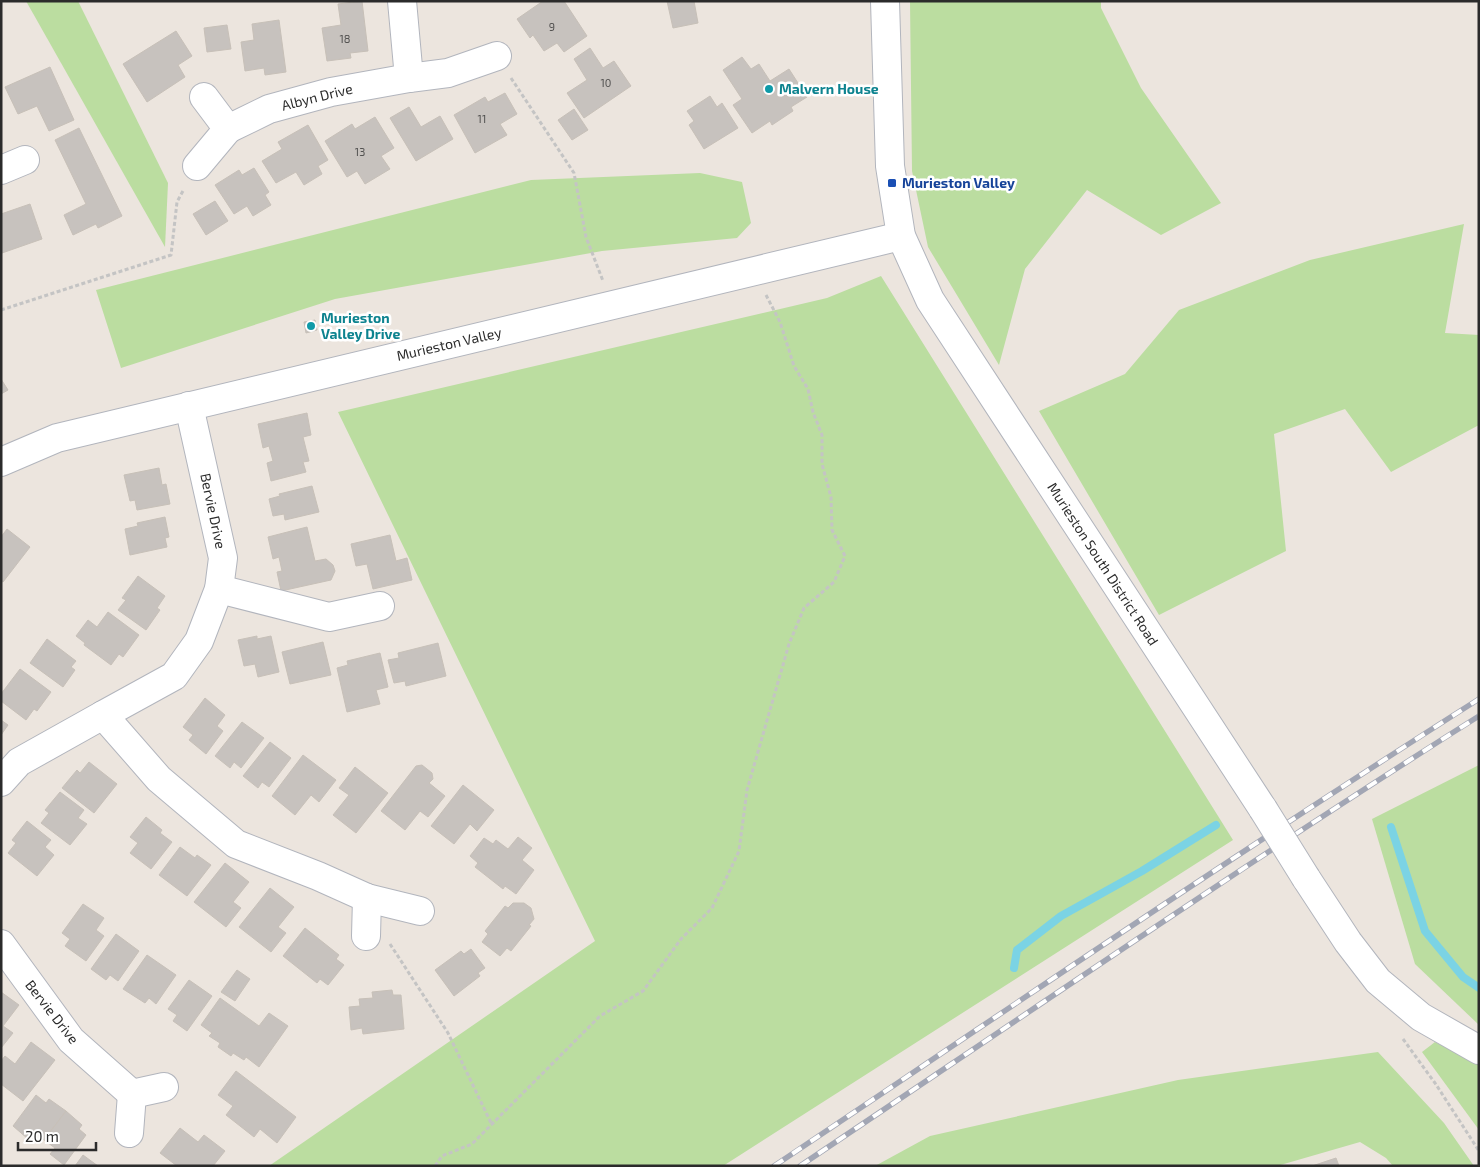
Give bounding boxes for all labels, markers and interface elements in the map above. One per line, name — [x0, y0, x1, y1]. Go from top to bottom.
house number: 9 — [549, 20, 555, 33]
house number: 18 — [339, 32, 351, 45]
house number: 10 — [600, 76, 612, 89]
street label: Albyn Drive — [280, 79, 354, 114]
place label: Malvern House — [779, 80, 879, 97]
marker: Malvern House — [763, 83, 775, 95]
house number: 11 — [478, 112, 486, 125]
house number: 13 — [355, 145, 365, 158]
place label: Murieston Valley — [902, 174, 1015, 191]
marker: Murieston Valley — [886, 177, 898, 189]
place label: Murieston Valley Drive — [321, 309, 400, 342]
marker: Murieston Valley Drive — [305, 320, 317, 332]
street label: Murieston Valley — [395, 323, 504, 364]
street label: Bervie Drive — [197, 472, 230, 550]
street label: Murieston South District Road — [1044, 479, 1162, 648]
street label: Bervie Drive — [22, 976, 83, 1047]
scale bar — [18, 1120, 95, 1152]
text: 20 m — [25, 1127, 59, 1145]

